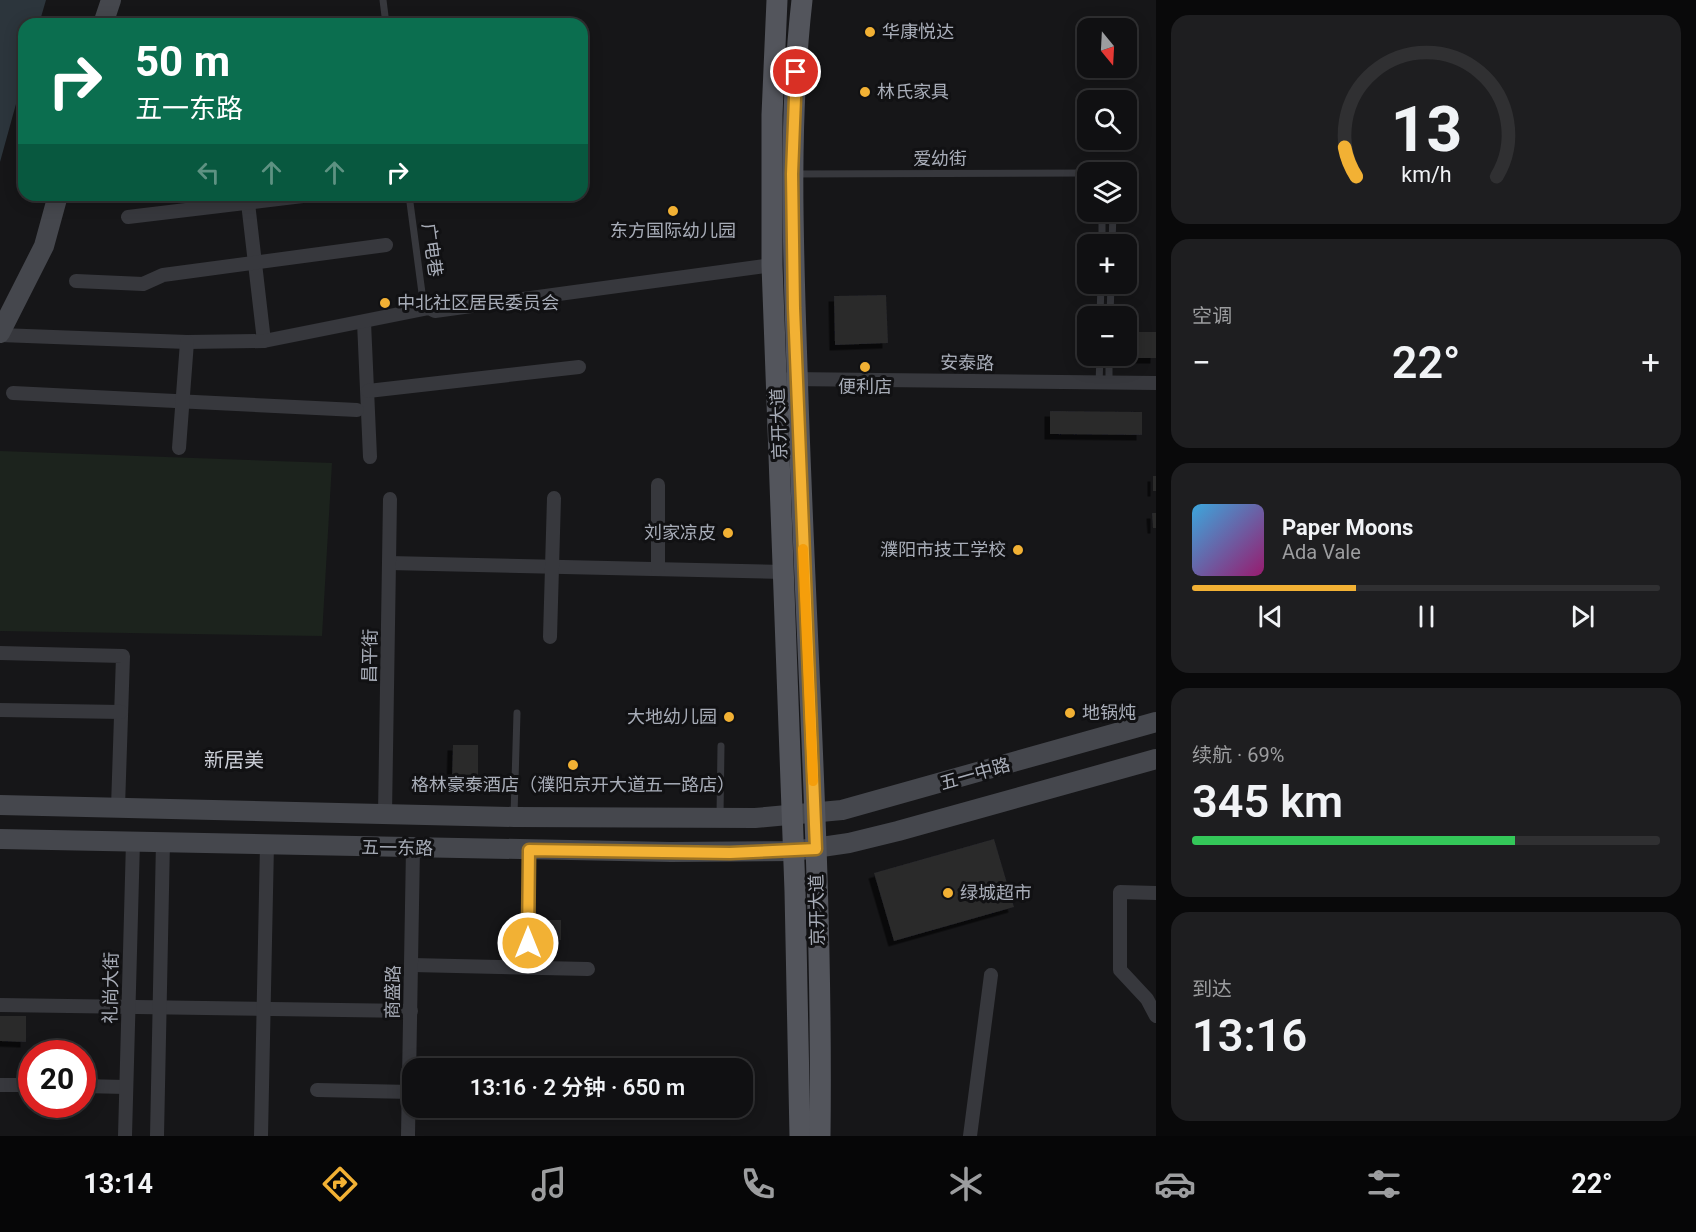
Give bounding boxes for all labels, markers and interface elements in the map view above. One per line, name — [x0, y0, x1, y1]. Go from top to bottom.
north arrow — [1077, 18, 1137, 78]
map controls — [1077, 18, 1137, 366]
place label: 华康悦达 — [882, 21, 954, 42]
marker: 华康悦达 — [863, 25, 877, 39]
text: 50 m — [135, 37, 230, 86]
icon: right — [36, 42, 114, 120]
pin — [770, 46, 821, 97]
icon: arrive — [779, 55, 812, 88]
place label: 林氏家具 — [877, 81, 949, 102]
marker: 林氏家具 — [858, 85, 872, 99]
button: search — [1077, 90, 1137, 150]
text: 五一东路 — [135, 93, 243, 125]
text: 13 — [1390, 93, 1462, 166]
street label: 爱幼街 — [913, 148, 967, 169]
icon: left — [192, 156, 225, 189]
icon: ahead — [255, 156, 288, 189]
icon: ahead — [318, 156, 351, 189]
icon: right — [381, 156, 414, 189]
button: layers — [1077, 162, 1137, 222]
text: km/h — [1401, 162, 1451, 187]
marker: 东方国际幼儿园 — [666, 204, 680, 218]
place label: 东方国际幼儿园 — [610, 220, 736, 241]
street label: 广电巷 — [418, 222, 447, 278]
button: + — [1077, 234, 1137, 294]
place label: 中北社区居民委员会 — [397, 292, 559, 313]
marker: 中北社区居民委员会 — [378, 296, 392, 310]
text: 空调 — [1192, 304, 1232, 328]
button: − — [1077, 306, 1137, 366]
text: 22° — [1392, 336, 1460, 389]
text: − — [1192, 343, 1211, 382]
text: + — [1641, 343, 1660, 382]
street label: 安泰路 — [940, 352, 994, 373]
marker: 便利店 — [858, 360, 872, 374]
place label: 便利店 — [838, 376, 892, 397]
street label: 京开大道 — [767, 388, 790, 460]
text: Paper Moons — [1282, 515, 1413, 540]
place label: 刘家凉皮 — [644, 522, 716, 543]
marker: 刘家凉皮 — [721, 526, 735, 540]
place label: 濮阳市技工学校 — [880, 539, 1006, 560]
text: Ada Vale — [1282, 540, 1361, 564]
marker: 濮阳市技工学校 — [1011, 543, 1025, 557]
icon: previous — [1254, 600, 1287, 633]
icon: pause — [1410, 600, 1443, 633]
icon: next — [1566, 600, 1599, 633]
street label: 昌平街 — [359, 629, 380, 683]
place label: 地锅炖 — [1082, 702, 1136, 723]
place label: 大地幼儿园 — [627, 706, 717, 727]
marker: 地锅炖 — [1063, 706, 1077, 720]
marker: 大地幼儿园 — [722, 710, 736, 724]
text: 续航 · 69% — [1192, 743, 1284, 767]
district label: 新居美 — [204, 748, 264, 772]
street label: 五一中路 — [937, 754, 1012, 794]
marker: 格林豪泰酒店（濮阳京开大道五一路店） — [566, 758, 580, 772]
place label: 格林豪泰酒店（濮阳京开大道五一路店） — [411, 774, 735, 795]
text: 345 km — [1192, 775, 1343, 828]
street label: 五一东路 — [361, 836, 433, 859]
street label: 京开大道 — [805, 874, 828, 946]
place label: 绿城超市 — [960, 882, 1032, 903]
marker: 绿城超市 — [941, 886, 955, 900]
position arrow — [496, 911, 560, 975]
street label: 礼尚大街 — [99, 952, 122, 1024]
street label: 商盛路 — [382, 965, 403, 1019]
text: 到达 — [1192, 977, 1232, 1001]
text: 13:16 — [1192, 1009, 1307, 1062]
speed limit sign: 20 — [18, 1040, 96, 1118]
text: 13:16 · 2 分钟 · 650 m — [470, 1075, 685, 1100]
icon: directions — [319, 1163, 361, 1205]
icon: music — [528, 1163, 570, 1205]
icon: phone — [737, 1163, 779, 1205]
icon: climate — [945, 1163, 987, 1205]
icon: car — [1154, 1163, 1196, 1205]
icon: filters — [1363, 1163, 1405, 1205]
text: 13:14 — [83, 1168, 153, 1200]
text: 22° — [1571, 1168, 1613, 1200]

